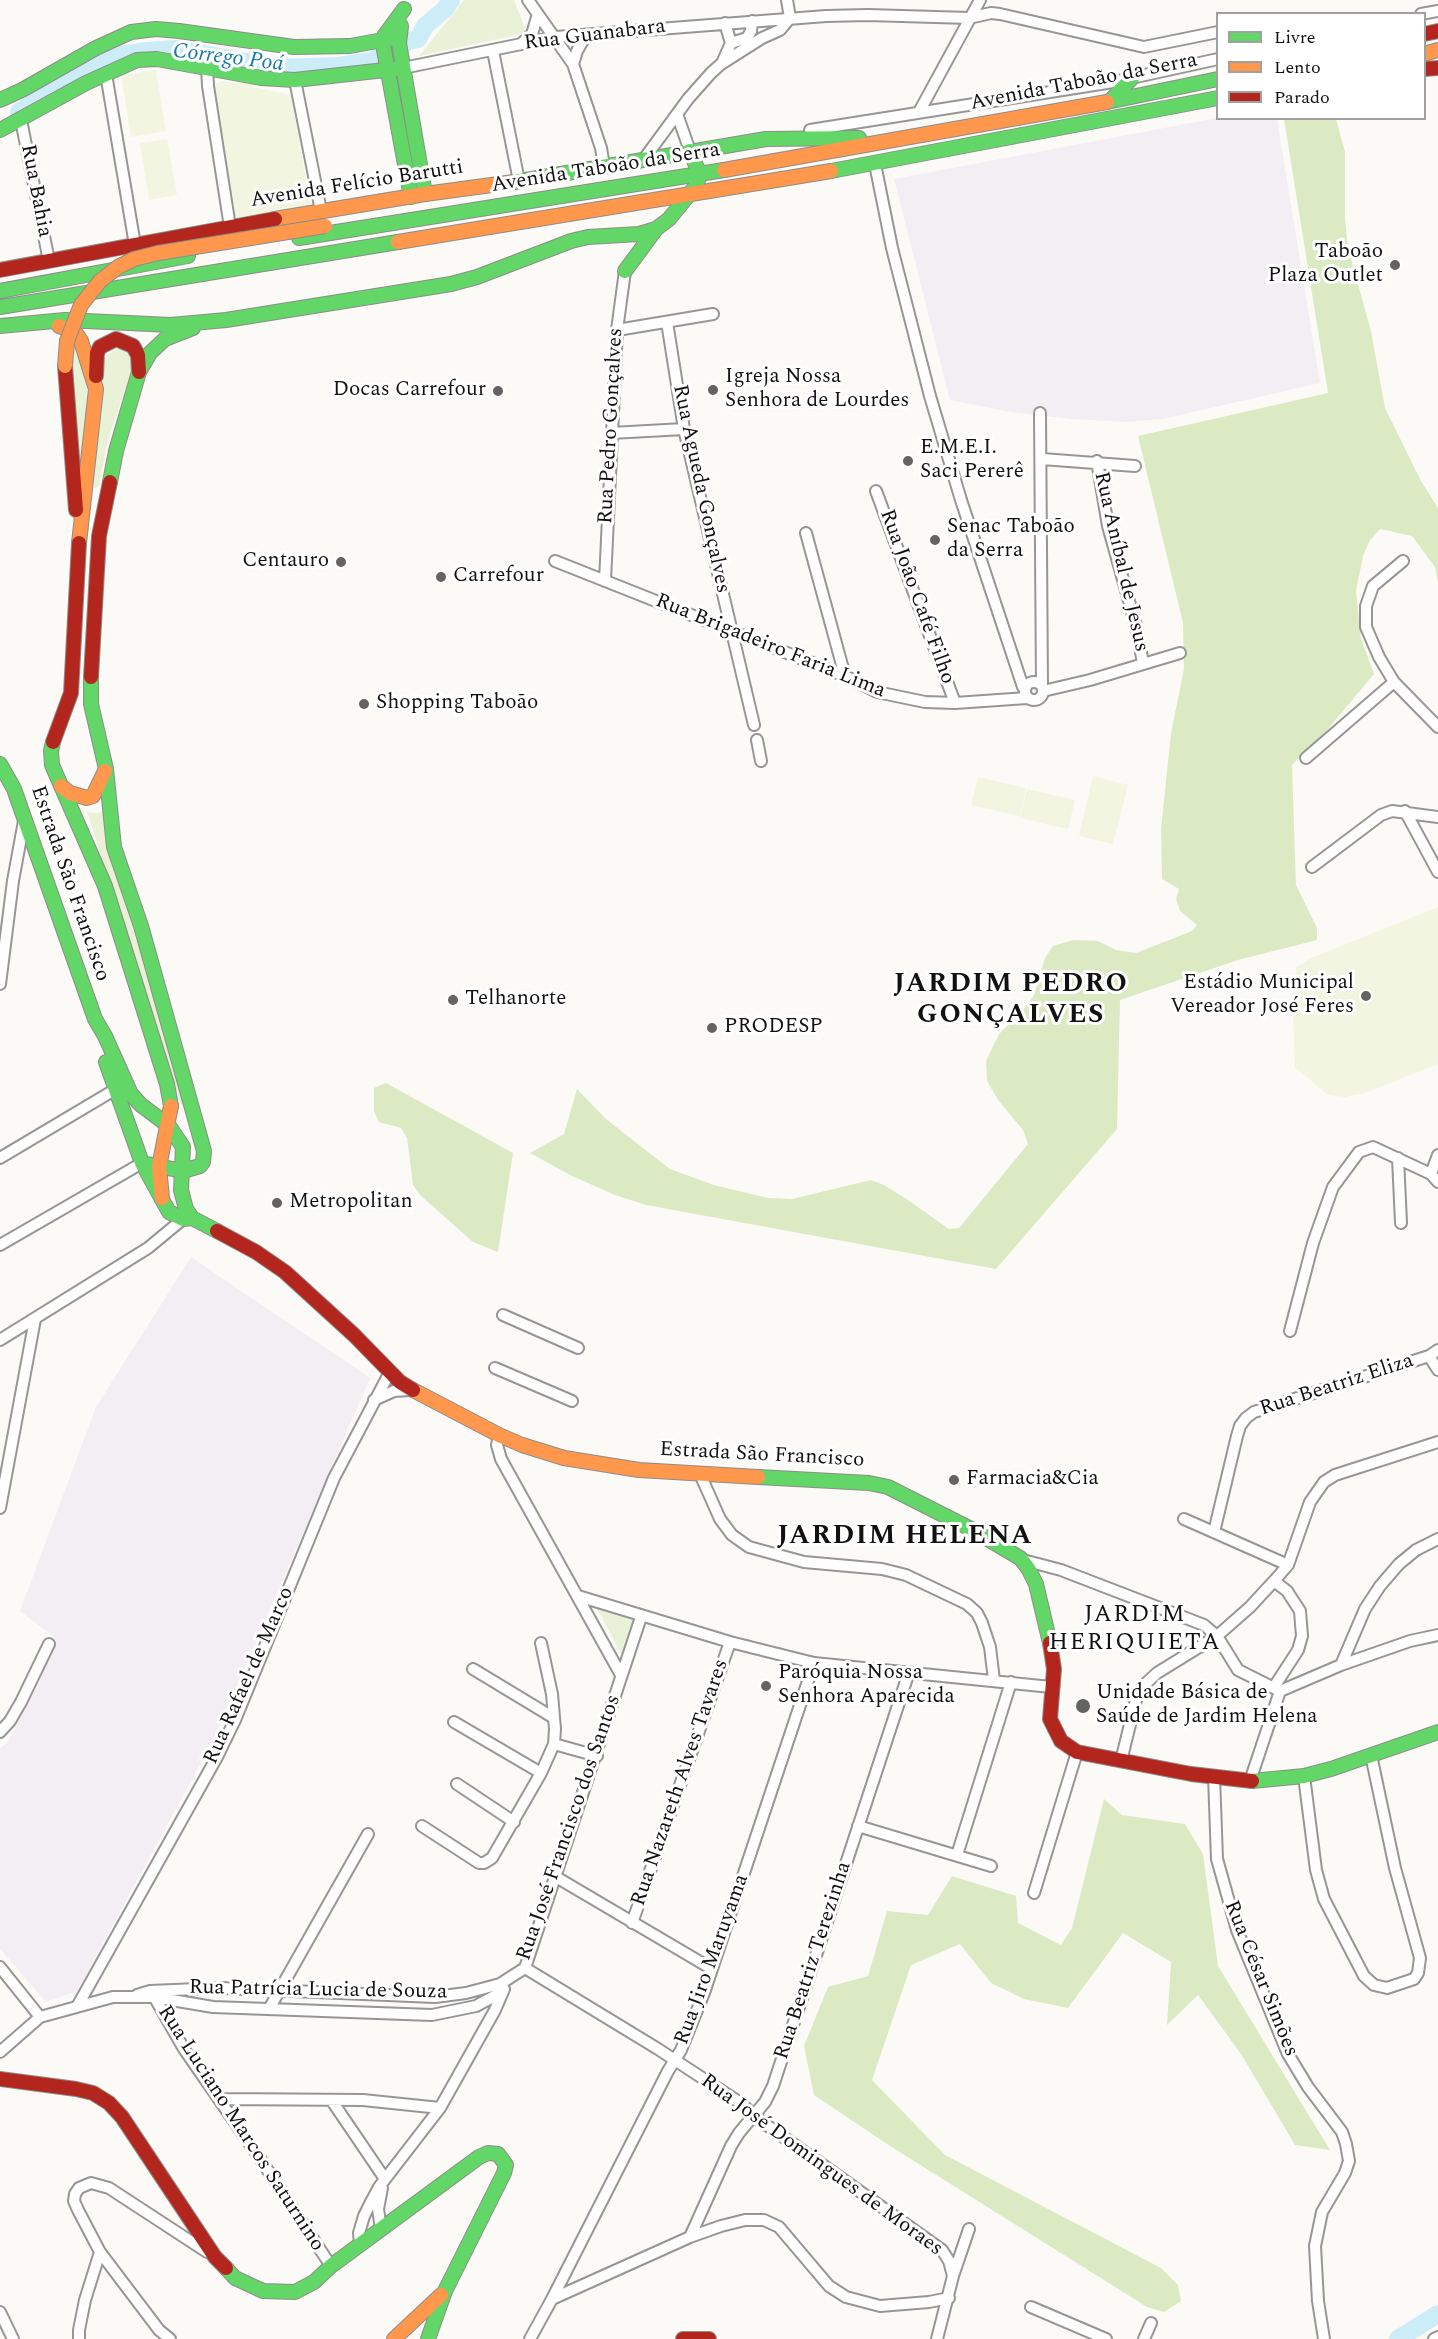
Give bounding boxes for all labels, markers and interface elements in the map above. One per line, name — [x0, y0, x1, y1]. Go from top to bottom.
legend — [1216, 12, 1426, 120]
street label: Rua Guanabara — [523, 15, 667, 57]
text: Livre — [1274, 24, 1316, 51]
water label: Córrego Poá — [171, 39, 285, 79]
street label: Avenida Taboão da Serra — [968, 49, 1200, 117]
text: Lento — [1274, 54, 1321, 81]
text: Parado — [1274, 84, 1330, 111]
street label: Avenida Taboão da Serra — [490, 138, 722, 200]
street label: Rua Bahia — [14, 142, 56, 240]
street label: Avenida Felício Barutti — [249, 156, 465, 214]
place label: Taboão Plaza Outlet — [1268, 240, 1383, 290]
marker: Taboão Plaza Outlet — [1388, 258, 1402, 272]
street label: Rua Pedro Gonçalves — [594, 327, 630, 525]
place label: Igreja Nossa Senhora de Lourdes — [725, 365, 909, 415]
place label: Docas Carrefour — [333, 378, 486, 404]
street label: Rua Agueda Gonçalves — [666, 382, 734, 596]
marker: Igreja Nossa Senhora de Lourdes — [706, 383, 720, 397]
marker: Docas Carrefour — [491, 384, 505, 398]
place label: E.M.E.I. Saci Pererê — [920, 436, 1024, 486]
marker: E.M.E.I. Saci Pererê — [901, 454, 915, 468]
street label: Rua Aníbal de Jesus — [1087, 469, 1153, 655]
street label: Rua João Café Filho — [873, 506, 959, 688]
place label: Senac Taboão da Serra — [947, 515, 1075, 565]
marker: Senac Taboão da Serra — [928, 533, 942, 547]
place label: Centauro — [242, 549, 329, 575]
marker: Centauro — [334, 555, 348, 569]
place label: Carrefour — [453, 564, 544, 590]
marker: Carrefour — [434, 570, 448, 584]
street label: Rua Brigadeiro Faria Lima — [651, 589, 889, 705]
place label: Shopping Taboão — [376, 691, 538, 717]
marker: Shopping Taboão — [357, 697, 371, 711]
street label: Estrada São Francisco — [24, 783, 114, 985]
district label: JARDIM PEDRO GONÇALVES — [894, 970, 1128, 1033]
place label: Estádio Municipal Vereador José Feres — [1170, 971, 1354, 1021]
place label: Telhanorte — [465, 987, 566, 1013]
marker: Estádio Municipal Vereador José Feres — [1359, 989, 1373, 1003]
marker: Telhanorte — [446, 993, 460, 1007]
place label: PRODESP — [724, 1015, 823, 1041]
marker: PRODESP — [705, 1021, 719, 1035]
place label: Metropolitan — [289, 1190, 413, 1216]
marker: Metropolitan — [270, 1196, 284, 1210]
street label: Rua Beatriz Eliza — [1257, 1349, 1417, 1423]
street label: Estrada São Francisco — [659, 1438, 865, 1474]
place label: Farmacia&Cia — [966, 1467, 1099, 1493]
marker: Farmacia&Cia — [947, 1473, 961, 1487]
district label: JARDIM HELENA — [777, 1522, 1033, 1554]
street label: Rua Rafael de Marco — [200, 1583, 300, 1769]
district label: JARDIM HERIQUIETA — [1049, 1602, 1221, 1658]
street label: Rua Nazareth Alves Tavares — [627, 1656, 735, 1910]
place label: Paróquia Nossa Senhora Aparecida — [778, 1661, 955, 1711]
marker: Paróquia Nossa Senhora Aparecida — [759, 1679, 773, 1693]
place label: Unidade Básica de Saúde de Jardim Helena — [1096, 1681, 1318, 1731]
street label: Rua José Francisco dos Santos — [513, 1692, 627, 1964]
marker: Unidade Básica de Saúde de Jardim Helena — [1074, 1697, 1092, 1715]
street label: Rua Beatriz Terezinha — [770, 1859, 858, 2063]
street label: Rua Jiro Maruyama — [670, 1871, 756, 2049]
street label: Rua César Simões — [1217, 1897, 1303, 2061]
street label: Rua Patrícia Lucia de Souza — [189, 1976, 447, 2006]
street label: Rua Luciano Marcos Saturnino — [151, 2001, 329, 2257]
street label: Rua José Domingues de Moraes — [695, 2070, 947, 2262]

